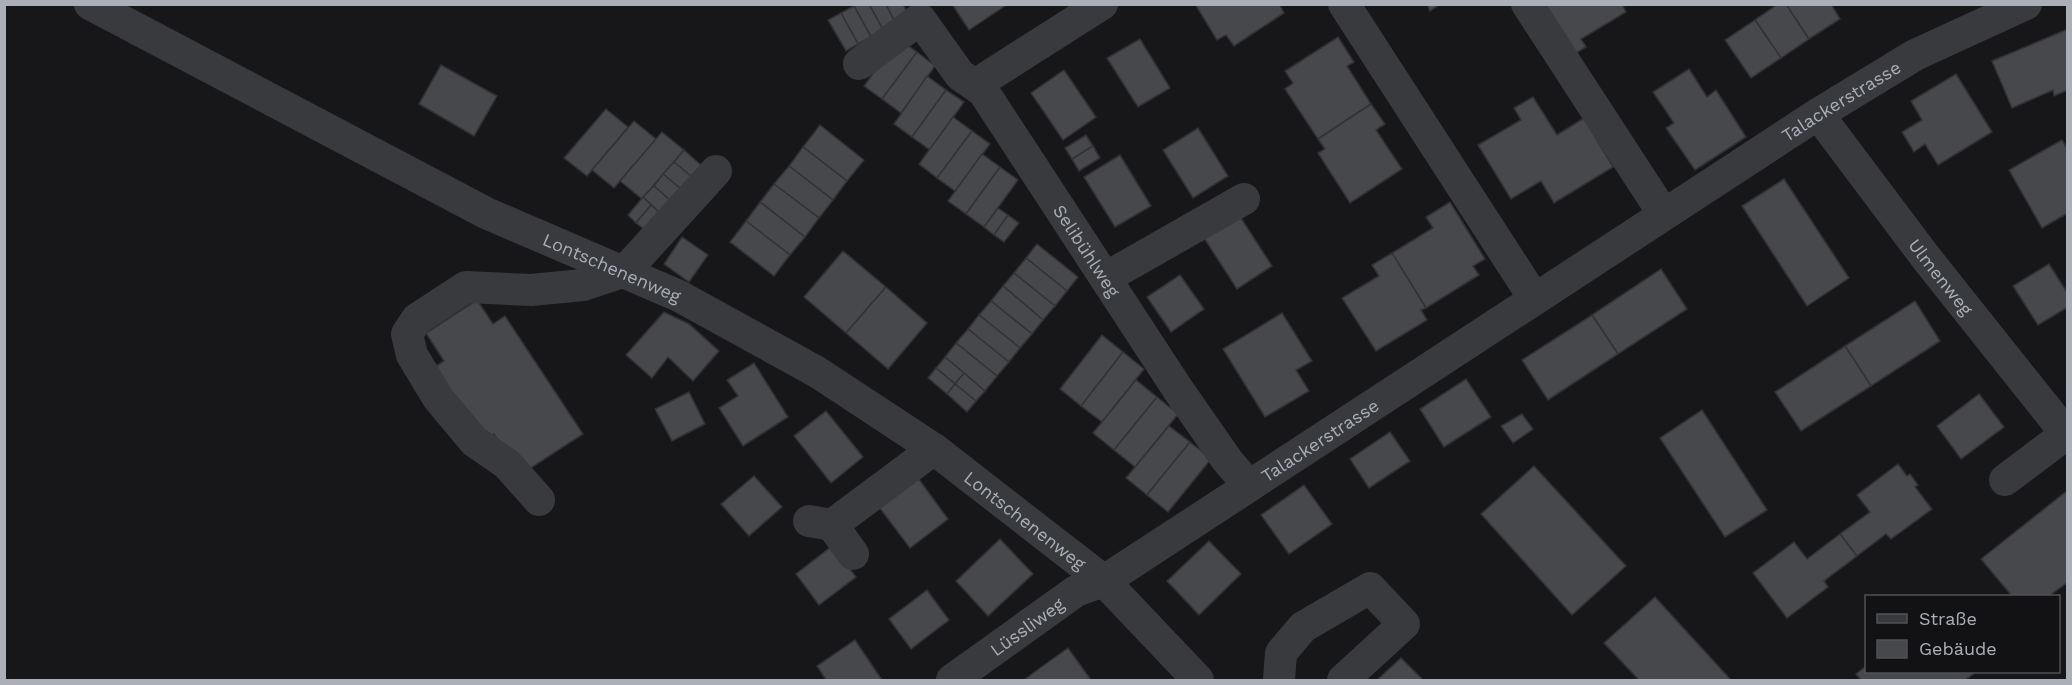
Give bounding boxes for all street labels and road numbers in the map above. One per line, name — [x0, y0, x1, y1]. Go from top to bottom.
street label: Talackerstrasse — [1777, 56, 1904, 146]
street label: Selibühlweg — [1049, 200, 1125, 301]
street label: Lontschenenweg — [540, 228, 685, 306]
street label: Ulmenweg — [1905, 234, 1978, 319]
street label: Talackerstrasse — [1257, 394, 1382, 486]
street label: Lontschenenweg — [960, 466, 1091, 574]
street label: Lüssliweg — [986, 593, 1068, 660]

